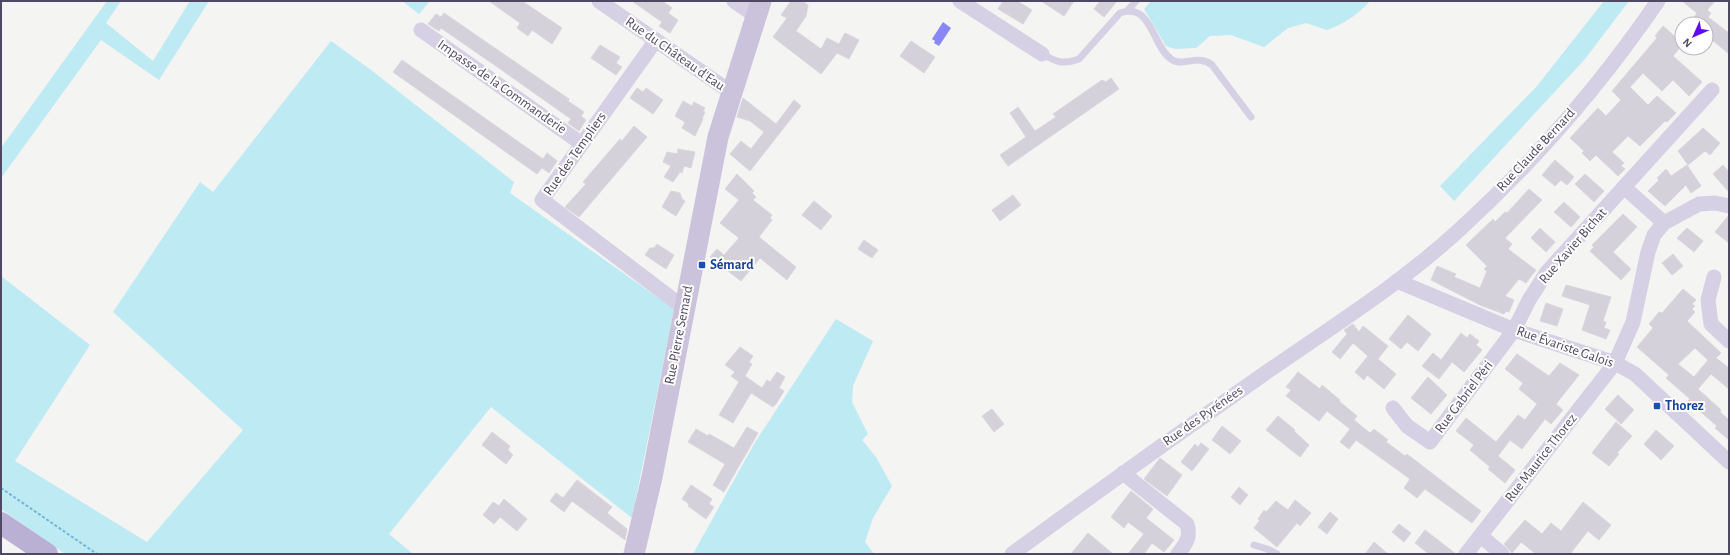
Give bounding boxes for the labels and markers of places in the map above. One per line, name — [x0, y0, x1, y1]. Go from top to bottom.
place label: Sémard — [710, 258, 754, 272]
marker: Sémard — [697, 260, 707, 270]
place label: Thorez — [1665, 399, 1704, 413]
marker: Thorez — [1652, 401, 1662, 411]

